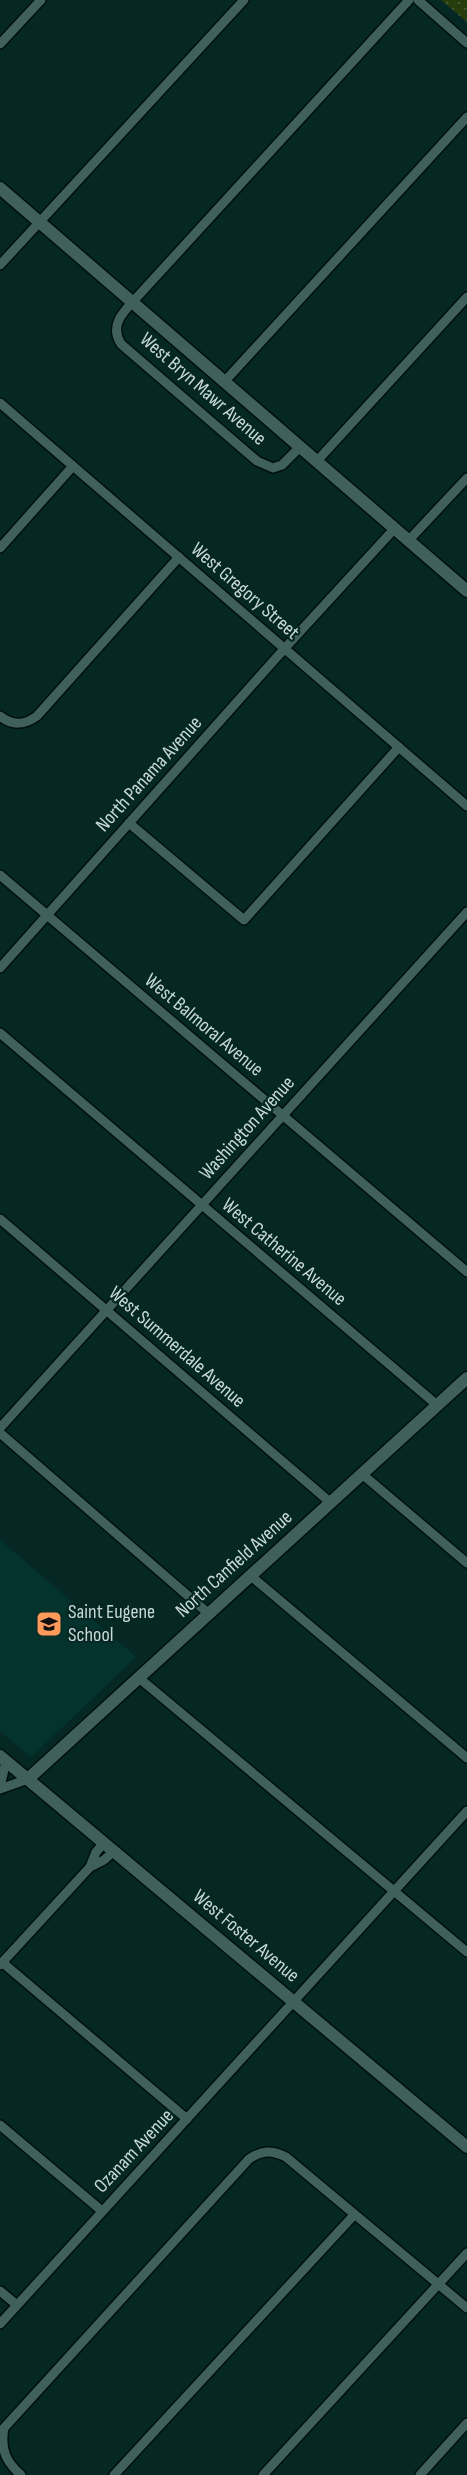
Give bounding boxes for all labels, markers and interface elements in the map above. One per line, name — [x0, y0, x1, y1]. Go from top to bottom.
street label: West Bryn Mawr Avenue — [135, 327, 271, 451]
street label: West Gregory Street — [186, 537, 304, 645]
street label: North Panama Avenue — [91, 711, 207, 837]
street label: West Balmoral Avenue — [140, 968, 268, 1082]
street label: Washington Avenue — [194, 1071, 300, 1185]
street label: West Catherine Avenue — [217, 1193, 351, 1311]
street label: West Summerdale Avenue — [104, 1281, 250, 1413]
street label: North Canfield Avenue — [171, 1505, 297, 1623]
place label: Saint Eugene School — [68, 1600, 155, 1647]
school or university icon: Saint Eugene School — [34, 1609, 64, 1639]
street label: West Foster Avenue — [188, 1884, 304, 1988]
street label: Ozanam Avenue — [89, 2104, 179, 2198]

